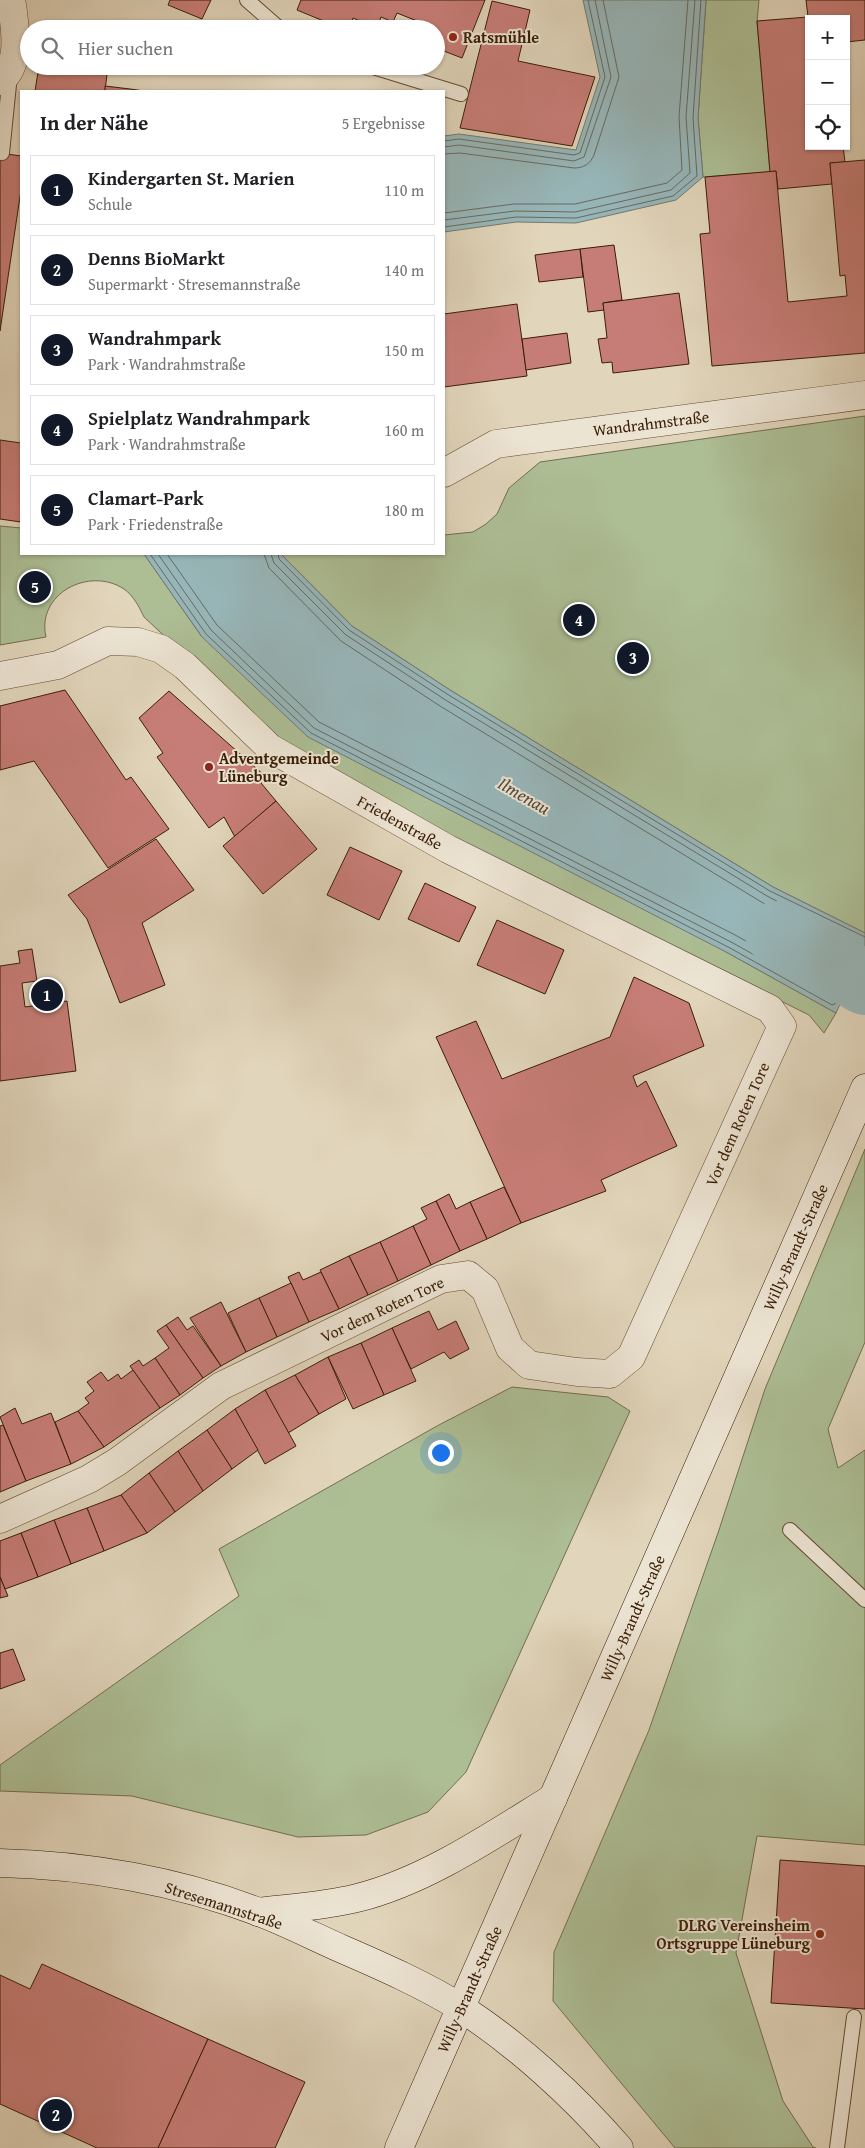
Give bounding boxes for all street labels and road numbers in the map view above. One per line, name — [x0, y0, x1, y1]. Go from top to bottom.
street label: Wandrahmstraße — [591, 404, 711, 442]
street label: Friedenstraße — [353, 789, 447, 855]
street label: Vor dem Roten Tore — [699, 1058, 775, 1190]
street label: Willy-Brandt-Straße — [756, 1180, 834, 1314]
street label: Vor dem Roten Tore — [316, 1270, 448, 1348]
street label: Willy-Brandt-Straße — [593, 1551, 671, 1685]
street label: Stresemannstraße — [162, 1875, 286, 1935]
street label: Willy-Brandt-Straße — [430, 1922, 508, 2056]

